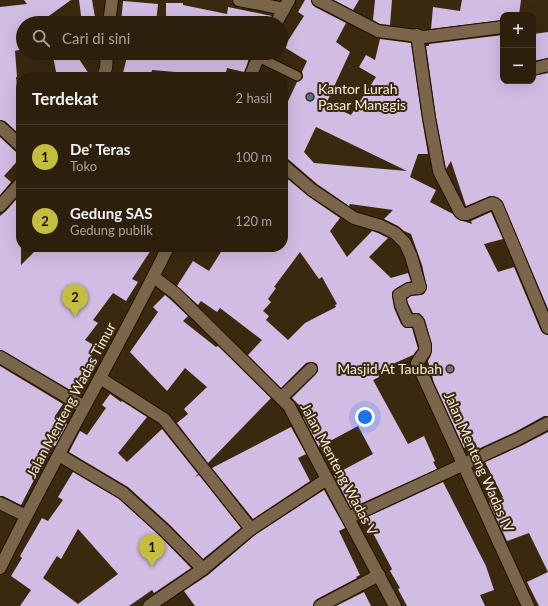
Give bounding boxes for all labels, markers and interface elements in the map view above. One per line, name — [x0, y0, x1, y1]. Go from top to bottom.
map controls — [500, 12, 536, 84]
button: + — [500, 12, 536, 48]
search box — [16, 16, 288, 60]
icon: search — [30, 27, 52, 49]
text: Cari di sini — [62, 29, 130, 47]
button: − — [500, 48, 536, 84]
place label: Kantor Lurah Pasar Manggis — [318, 80, 406, 113]
text: Terdekat — [32, 88, 98, 109]
text: 2 hasil — [236, 90, 272, 106]
marker: Kantor Lurah Pasar Manggis — [305, 92, 315, 102]
text: De' Teras — [70, 140, 130, 158]
text: 1 — [41, 149, 49, 165]
text: 100 m — [235, 149, 272, 165]
text: Toko — [70, 158, 97, 174]
text: Gedung SAS — [70, 204, 152, 222]
text: 2 — [41, 213, 49, 229]
text: 120 m — [235, 213, 272, 229]
text: Gedung publik — [70, 222, 153, 238]
pin: 2 — [62, 284, 88, 317]
street label: Jalan Menteng Wadas Timur — [22, 319, 119, 480]
place label: Masjid At Taubah — [337, 360, 442, 377]
marker: Masjid At Taubah — [445, 364, 455, 374]
street label: Jalan Menteng Wadas IV — [441, 389, 518, 535]
street label: Jalan Menteng Wadas V — [297, 400, 382, 538]
your location — [355, 407, 375, 427]
pin: 1 — [139, 534, 165, 567]

